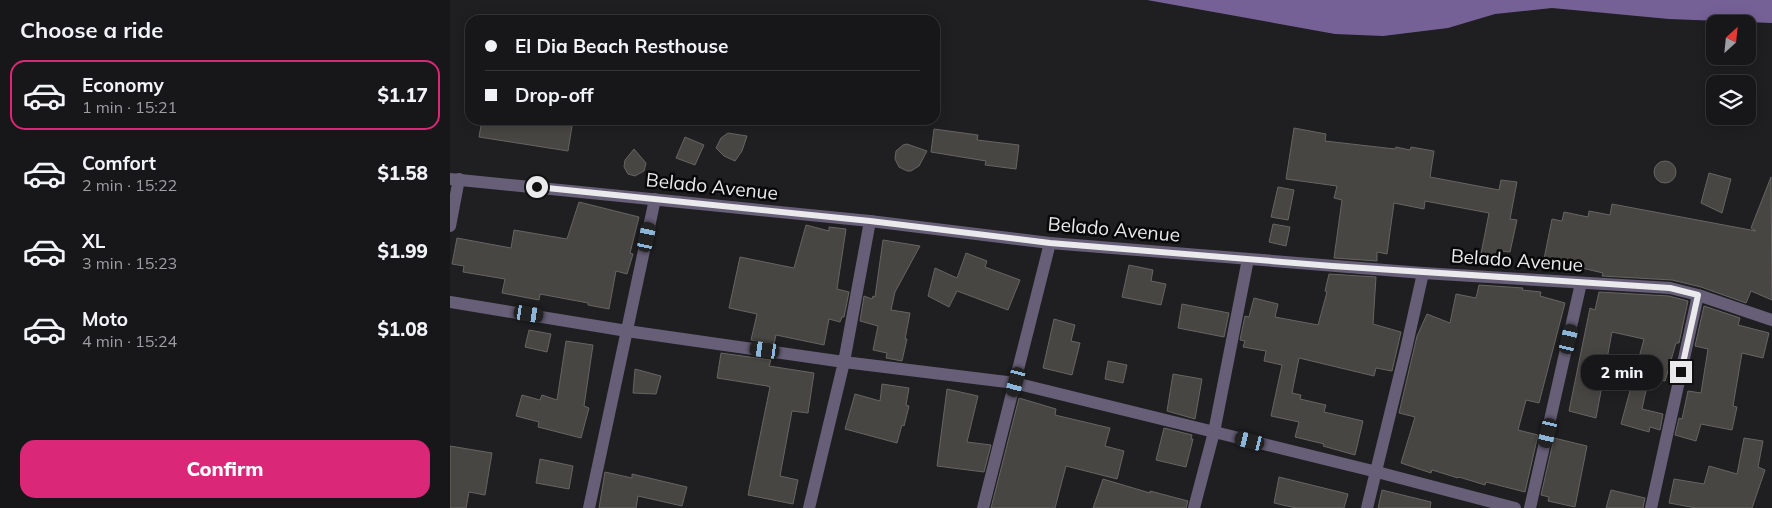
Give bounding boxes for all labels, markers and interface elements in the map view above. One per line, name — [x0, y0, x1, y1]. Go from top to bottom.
north arrow — [1706, 15, 1756, 65]
map controls — [1706, 15, 1756, 125]
text: Choose a ride — [20, 16, 163, 44]
text: El Dia Beach Resthouse — [515, 34, 729, 58]
icon: car — [22, 73, 67, 118]
text: Economy — [82, 73, 164, 97]
button: layers — [1706, 75, 1756, 125]
text: $1.17 — [377, 83, 428, 107]
text: Drop-off — [515, 83, 593, 107]
text: 1 min · 15:21 — [82, 97, 177, 117]
icon: car — [22, 151, 67, 196]
text: Comfort — [82, 151, 156, 175]
text: $1.58 — [377, 161, 428, 185]
street label: Belado Avenue — [645, 167, 779, 205]
text: 2 min · 15:22 — [82, 175, 177, 195]
route start — [526, 176, 548, 198]
street label: Belado Avenue — [1047, 211, 1181, 247]
car — [636, 221, 657, 253]
icon: car — [22, 229, 67, 274]
text: XL — [82, 229, 105, 253]
text: $1.99 — [377, 239, 428, 263]
street label: Belado Avenue — [1450, 243, 1584, 277]
text: 3 min · 15:23 — [82, 253, 177, 273]
car — [513, 304, 544, 324]
icon: car — [22, 307, 67, 352]
text: Moto — [82, 307, 128, 331]
text: $1.08 — [377, 317, 428, 341]
car — [1558, 323, 1579, 355]
text: 4 min · 15:24 — [82, 331, 177, 351]
car — [749, 340, 780, 360]
callout: 2 min — [1581, 354, 1664, 390]
route end — [1670, 361, 1692, 383]
text: 2 min — [1601, 362, 1643, 382]
car — [1004, 366, 1027, 398]
car — [1537, 417, 1558, 449]
car — [1233, 430, 1266, 452]
button: Confirm — [20, 440, 430, 498]

